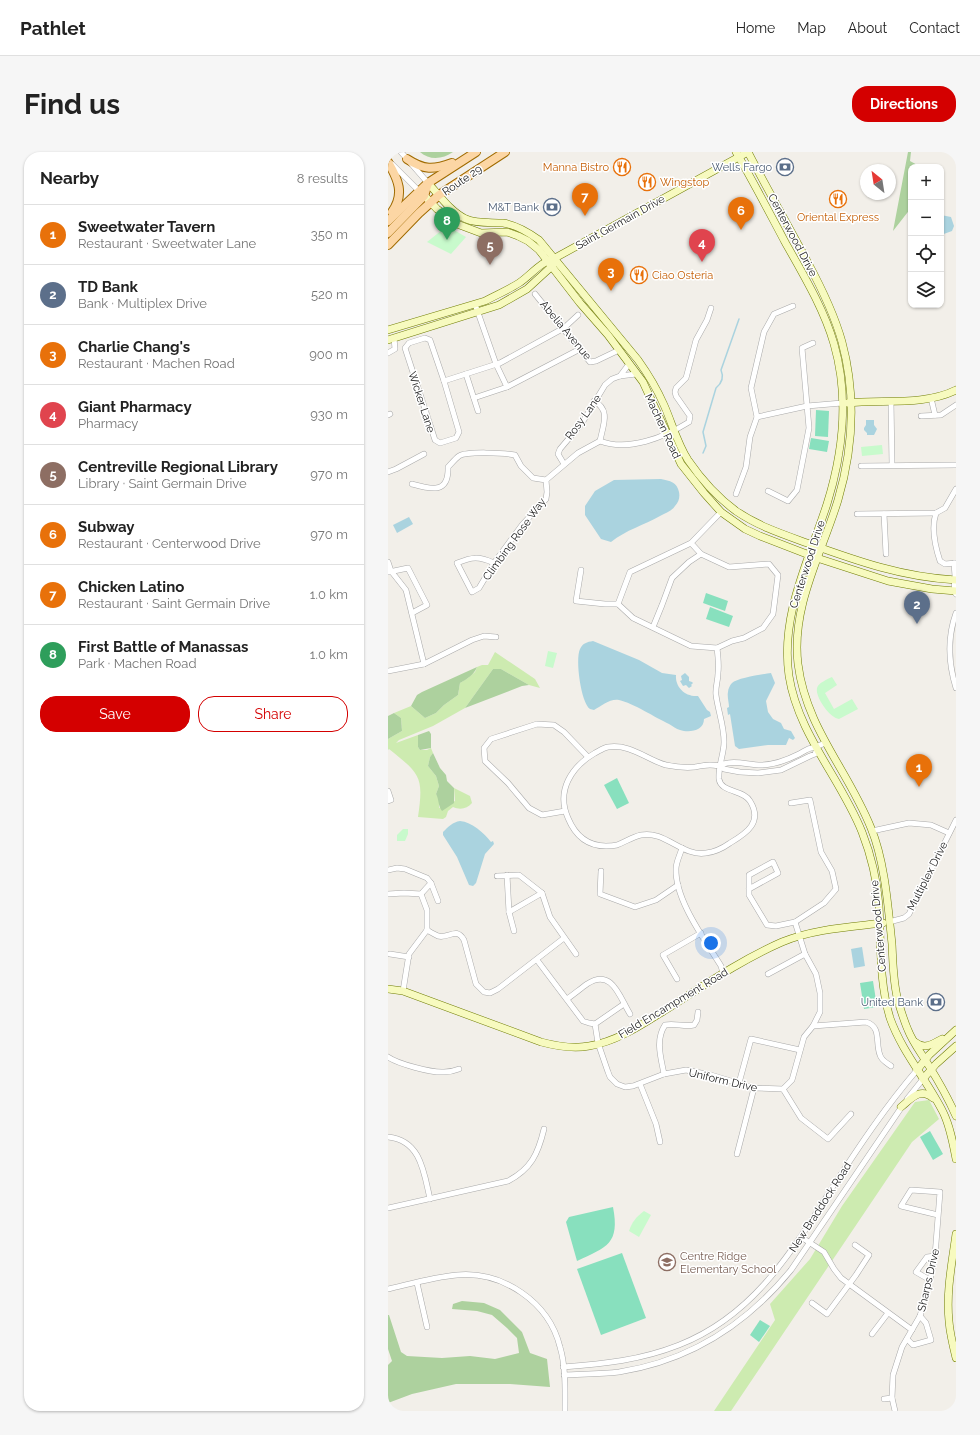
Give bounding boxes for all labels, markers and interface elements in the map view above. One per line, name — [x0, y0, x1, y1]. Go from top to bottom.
text: Pathlet — [20, 17, 86, 39]
text: Home — [736, 20, 775, 36]
text: Map — [797, 20, 826, 36]
text: About — [848, 20, 887, 36]
text: Contact — [909, 20, 960, 36]
button: Directions — [852, 86, 956, 122]
text: Find us — [24, 88, 120, 121]
restaurant icon: Manna Bistro — [612, 157, 632, 177]
bank icon: Wells Fargo — [775, 157, 795, 177]
place label: Manna Bistro — [543, 161, 609, 174]
place label: Wells Fargo — [712, 161, 772, 174]
street label: Route 29 — [440, 162, 485, 198]
north arrow — [860, 164, 896, 200]
map controls — [908, 164, 944, 308]
button: + — [908, 164, 944, 200]
text: Nearby — [40, 168, 99, 188]
text: 8 results — [297, 171, 348, 186]
restaurant icon: Wingstop — [637, 172, 657, 192]
place label: Wingstop — [660, 176, 710, 189]
pin: 7 — [572, 183, 598, 216]
restaurant icon: Oriental Express — [828, 189, 848, 209]
street label: Saint Germain Drive — [573, 192, 668, 252]
street label: Centerwood Drive — [765, 192, 820, 279]
bank icon: M&T Bank — [542, 197, 562, 217]
pin: 6 — [728, 197, 754, 230]
button: − — [908, 200, 944, 236]
place label: M&T Bank — [488, 201, 539, 214]
pin: 8 — [434, 207, 460, 240]
place label: Oriental Express — [797, 211, 879, 224]
text: Sweetwater Tavern — [78, 218, 215, 236]
text: 1 — [50, 227, 56, 242]
text: 350 m — [311, 227, 348, 242]
pin: 4 — [689, 229, 715, 262]
pin: 5 — [477, 232, 503, 265]
text: Restaurant · Sweetwater Lane — [78, 236, 256, 251]
button: locate — [908, 236, 944, 272]
pin: 3 — [598, 258, 624, 291]
restaurant icon: Ciao Osteria — [629, 265, 649, 285]
place label: Ciao Osteria — [652, 269, 713, 282]
button: layers — [908, 272, 944, 308]
text: TD Bank — [78, 278, 138, 296]
text: 2 — [49, 287, 57, 302]
text: 520 m — [311, 287, 348, 302]
text: Bank · Multiplex Drive — [78, 296, 207, 311]
street label: Abelia Avenue — [537, 298, 594, 363]
text: Charlie Chang's — [78, 338, 190, 356]
text: 3 — [49, 347, 57, 362]
text: 900 m — [309, 347, 348, 362]
text: Restaurant · Machen Road — [78, 356, 235, 371]
street label: Wicker Lane — [406, 370, 438, 435]
street label: Rosy Lane — [563, 392, 604, 442]
street label: Machen Road — [642, 392, 683, 461]
text: Giant Pharmacy — [78, 398, 192, 416]
text: 4 — [49, 407, 57, 422]
text: 930 m — [310, 407, 348, 422]
text: Pharmacy — [78, 416, 138, 431]
text: Centreville Regional Library — [78, 458, 278, 476]
text: 5 — [49, 467, 57, 482]
text: 970 m — [310, 467, 348, 482]
text: Library · Saint Germain Drive — [78, 476, 247, 491]
street label: Climbing Rose Way — [480, 496, 549, 583]
text: Subway — [78, 518, 135, 536]
street label: Centerwood Drive — [787, 518, 828, 610]
text: 6 — [49, 527, 57, 542]
text: 970 m — [310, 527, 348, 542]
text: Restaurant · Centerwood Drive — [78, 536, 261, 551]
text: Chicken Latino — [78, 578, 184, 596]
text: 7 — [49, 587, 57, 602]
text: 1.0 km — [310, 587, 348, 602]
pin: 2 — [904, 591, 930, 624]
text: Restaurant · Saint Germain Drive — [78, 596, 270, 611]
text: First Battle of Manassas — [78, 638, 248, 656]
text: 8 — [49, 647, 57, 662]
text: 1.0 km — [310, 647, 348, 662]
text: Park · Machen Road — [78, 656, 196, 671]
button: Save — [40, 696, 190, 732]
button: Share — [198, 696, 348, 732]
pin: 1 — [906, 754, 932, 787]
street label: Multiplex Drive — [904, 839, 951, 913]
street label: Centerwood Drive — [868, 879, 889, 972]
your location — [701, 933, 721, 953]
street label: Field Encampment Road — [616, 965, 731, 1041]
bank icon: United Bank — [926, 992, 946, 1012]
place label: United Bank — [861, 996, 923, 1009]
street label: Uniform Drive — [687, 1066, 759, 1095]
street label: New Braddock Road — [786, 1160, 854, 1255]
street label: Sharps Drive — [915, 1247, 942, 1313]
place label: Centre Ridge Elementary School — [680, 1250, 776, 1276]
school or university icon: Centre Ridge Elementary School — [657, 1252, 677, 1272]

